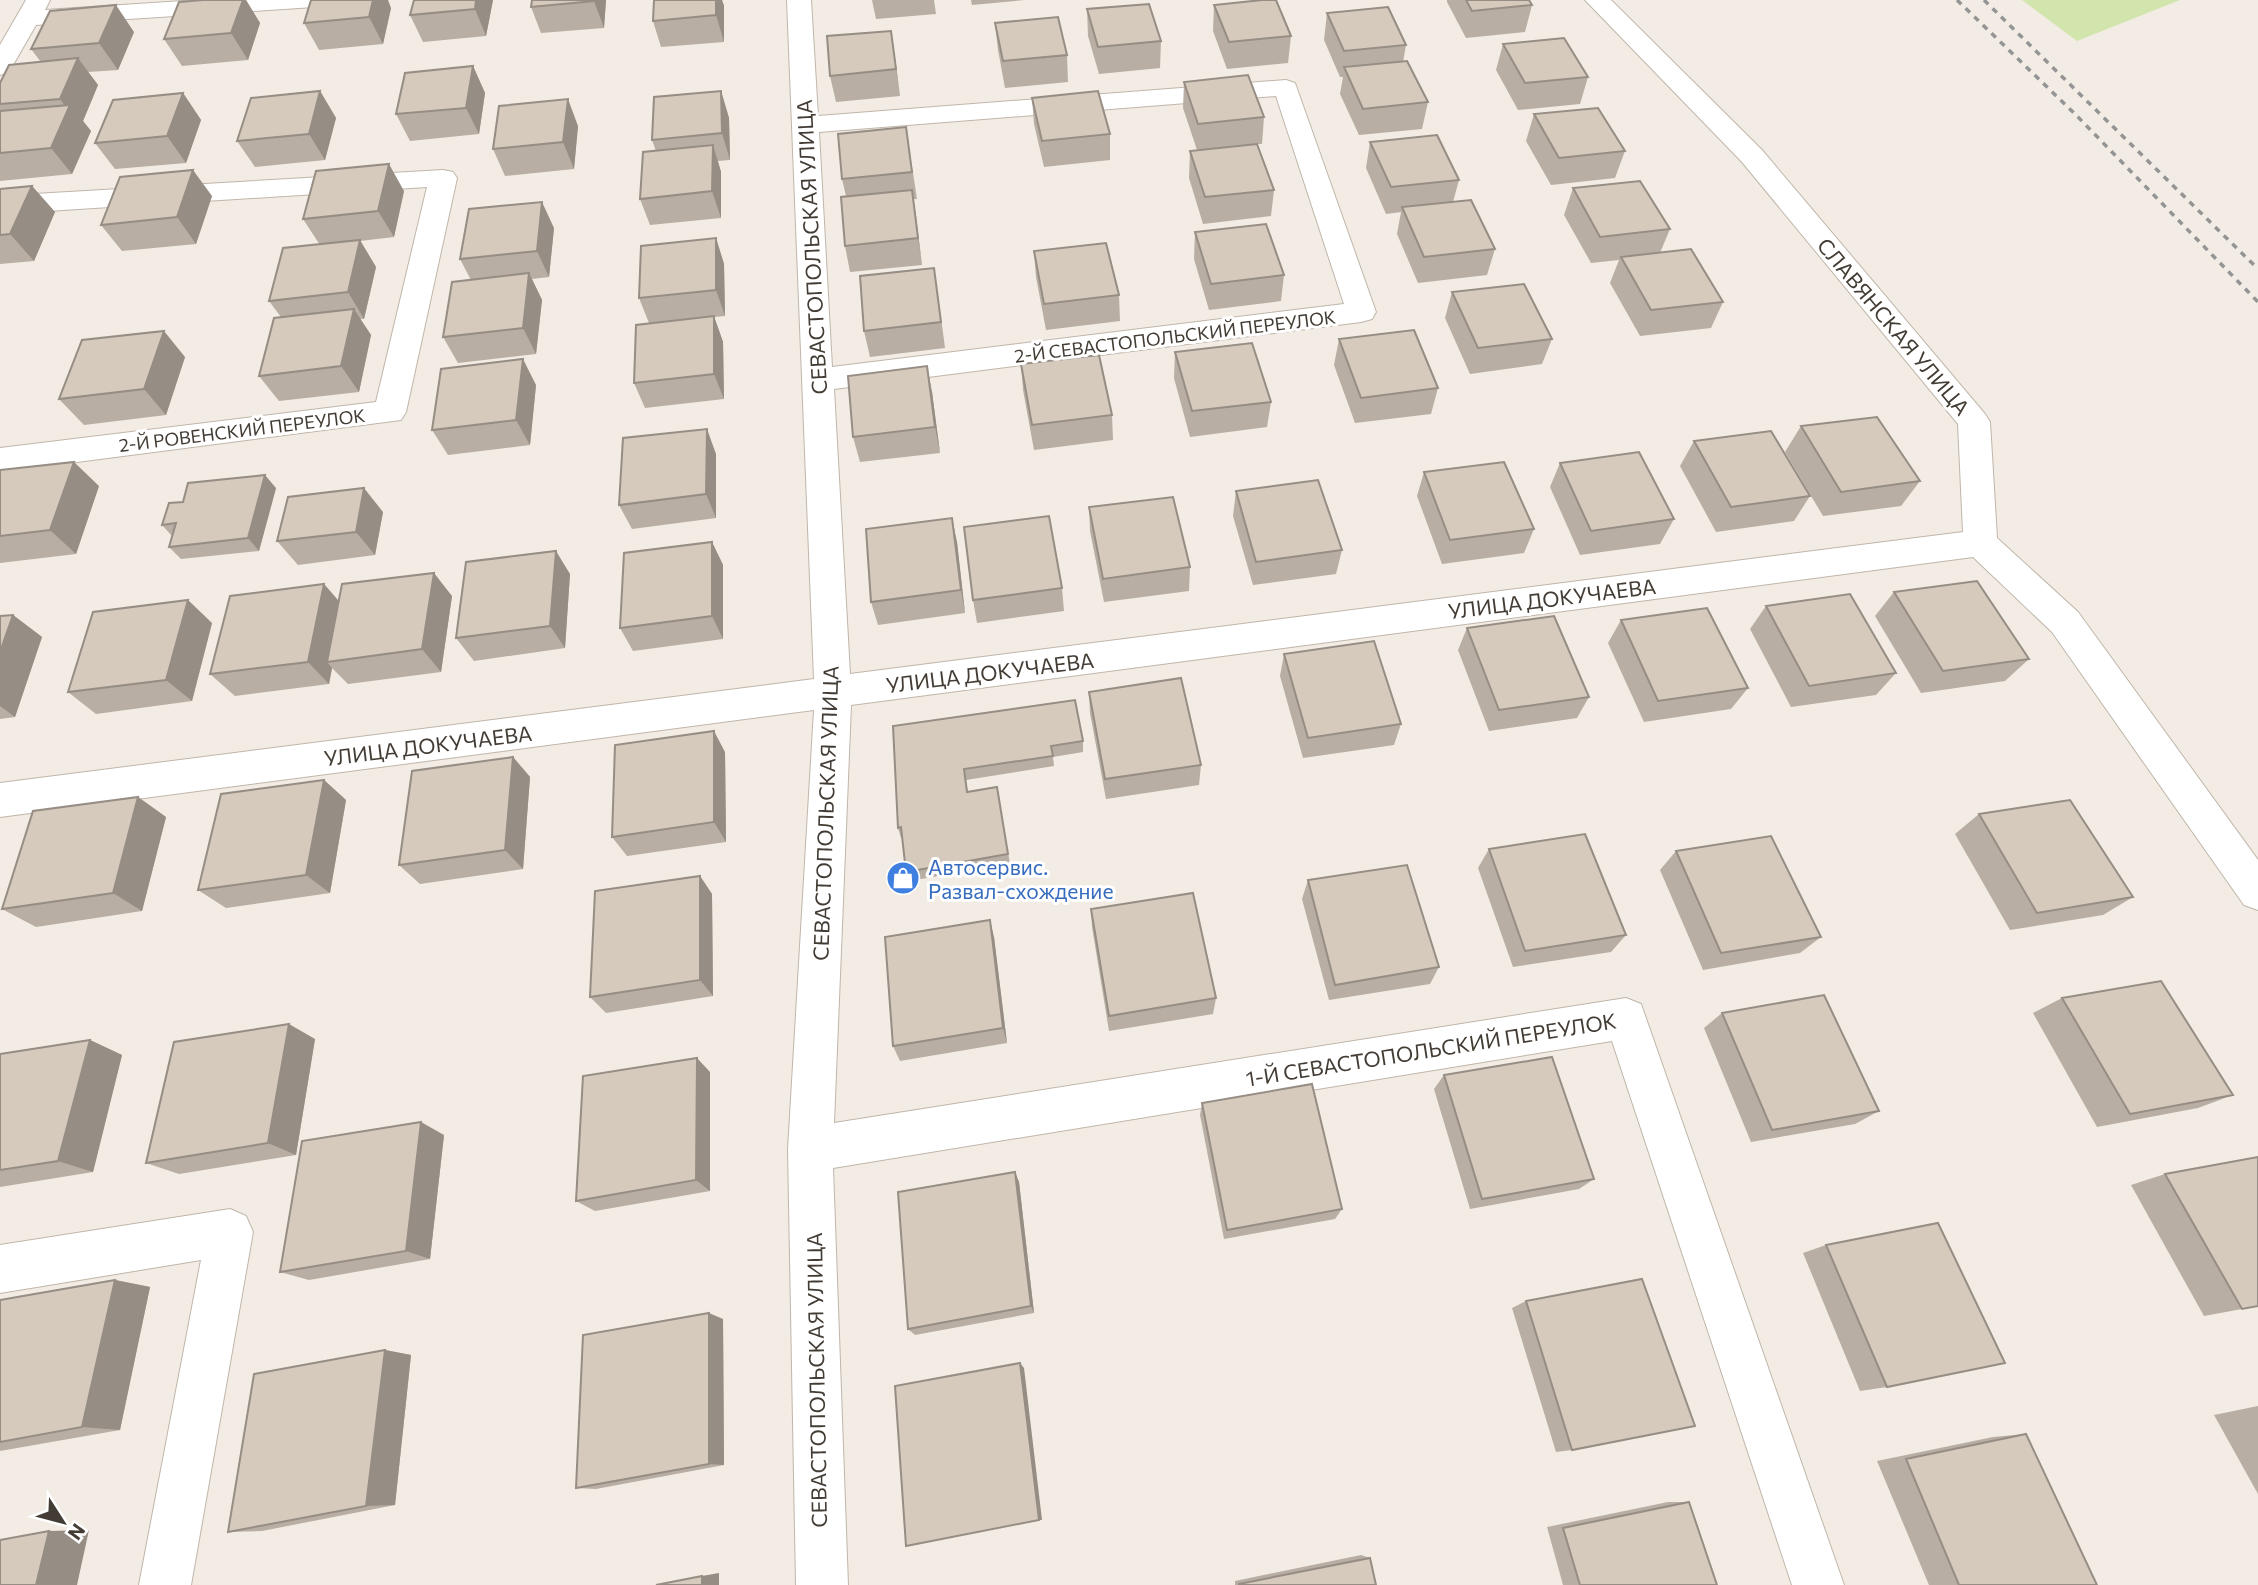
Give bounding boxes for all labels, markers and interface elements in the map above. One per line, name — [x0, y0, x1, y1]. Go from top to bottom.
street label: СЕВАСТОПОЛЬСКАЯ УЛИЦА — [791, 99, 831, 395]
street label: СЛАВЯНСКАЯ УЛИЦА — [1813, 232, 1975, 420]
street label: 2-Й СЕВАСТОПОЛЬСКИЙ ПЕРЕУЛОК — [1013, 305, 1337, 367]
street label: 2-Й РОВЕНСКИЙ ПЕРЕУЛОК — [117, 404, 367, 456]
street label: УЛИЦА ДОКУЧАЕВА — [1447, 573, 1657, 623]
street label: УЛИЦА ДОКУЧАЕВА — [885, 647, 1095, 697]
street label: СЕВАСТОПОЛЬСКАЯ УЛИЦА — [807, 665, 843, 961]
street label: УЛИЦА ДОКУЧАЕВА — [323, 720, 533, 770]
place label: Автосервис. Развал-схождение — [928, 854, 1114, 903]
shop icon: Автосервис. Развал-схождение — [884, 859, 922, 897]
street label: 1-Й СЕВАСТОПОЛЬСКИЙ ПЕРЕУЛОК — [1244, 1007, 1618, 1091]
street label: СЕВАСТОПОЛЬСКАЯ УЛИЦА — [801, 1232, 831, 1528]
north arrow — [28, 1487, 98, 1557]
text: N — [64, 1520, 91, 1545]

